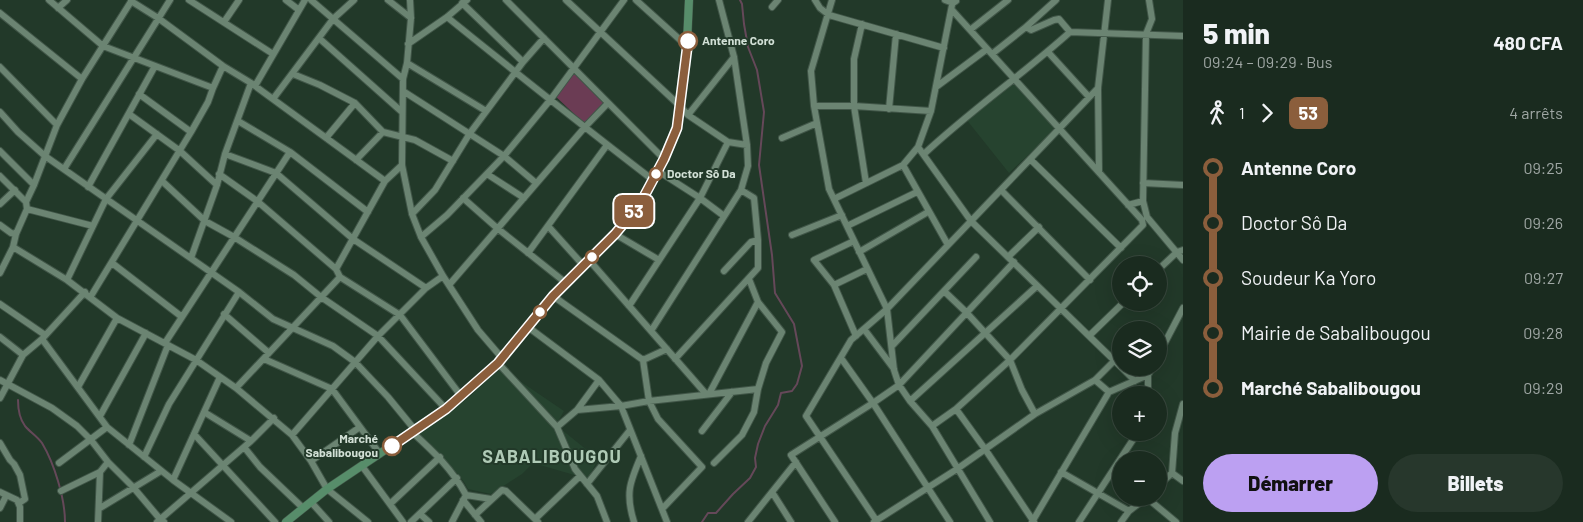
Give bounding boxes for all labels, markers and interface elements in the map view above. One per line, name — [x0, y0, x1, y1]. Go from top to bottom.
text: 5 min — [1203, 16, 1270, 50]
marker: Antenne Coro — [678, 31, 698, 51]
text: 480 CFA — [1493, 31, 1563, 54]
place label: Antenne Coro — [702, 33, 775, 47]
text: 09:24 – 09:29 · Bus — [1203, 52, 1332, 71]
icon: walk — [1203, 99, 1231, 127]
icon: forward — [1253, 99, 1281, 127]
text: 53 — [1299, 102, 1318, 124]
text: 1 — [1239, 103, 1245, 122]
text: 4 arrêts — [1509, 103, 1563, 122]
text: Antenne Coro — [1241, 156, 1356, 179]
text: 09:25 — [1523, 158, 1563, 177]
place label: Doctor Sô Da — [667, 166, 736, 180]
marker: Doctor Sô Da — [649, 167, 663, 181]
line badge: 53 — [612, 195, 656, 227]
text: 53 — [624, 200, 644, 222]
text: Doctor Sô Da — [1241, 211, 1347, 234]
text: 09:26 — [1523, 213, 1563, 232]
unlabelled marker — [585, 250, 599, 264]
map controls — [1112, 256, 1167, 506]
button: locate — [1112, 256, 1167, 311]
text: Soudeur Ka Yoro — [1241, 266, 1376, 289]
text: 09:27 — [1524, 268, 1563, 287]
unlabelled marker — [533, 305, 547, 319]
button: layers — [1112, 321, 1167, 376]
text: Mairie de Sabalibougou — [1241, 321, 1431, 344]
text: 09:28 — [1523, 323, 1563, 342]
text: Marché Sabalibougou — [1241, 376, 1421, 399]
text: 09:29 — [1523, 378, 1563, 397]
button: + — [1112, 386, 1167, 441]
place label: Marché Sabalibougou — [306, 431, 378, 459]
marker: Marché Sabalibougou — [382, 436, 402, 456]
district label: SABALIBOUGOU — [482, 445, 622, 467]
button: − — [1112, 451, 1167, 506]
button: Démarrer — [1203, 454, 1378, 512]
button: Billets — [1388, 454, 1563, 512]

